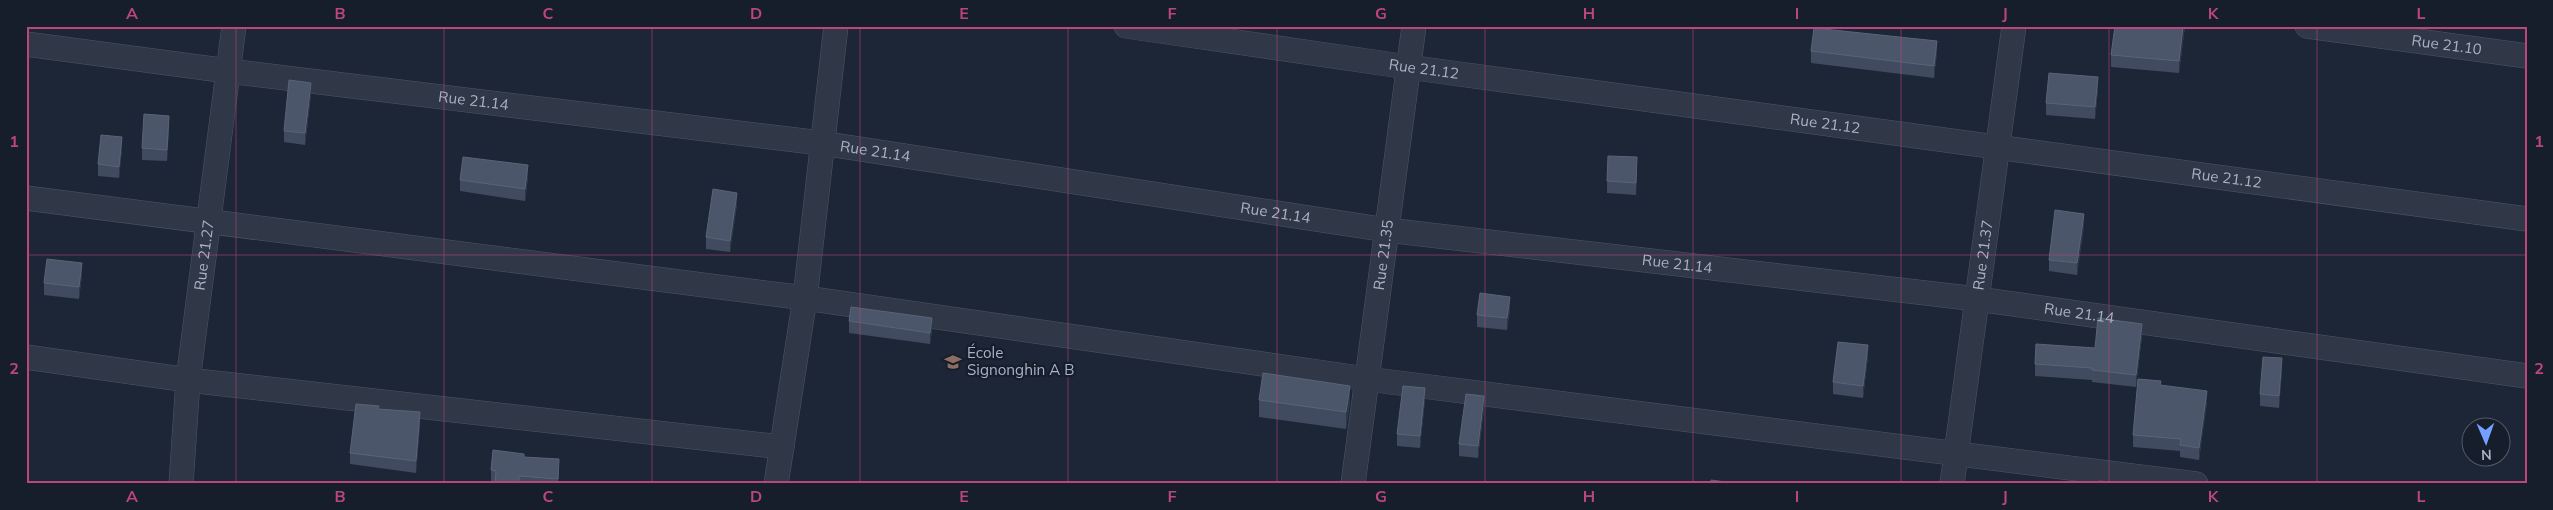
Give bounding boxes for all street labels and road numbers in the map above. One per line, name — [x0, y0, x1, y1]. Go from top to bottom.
street label: Rue 21.10 — [2411, 30, 2483, 59]
street label: Rue 21.12 — [1388, 54, 1460, 83]
street label: Rue 21.14 — [437, 87, 510, 114]
street label: Rue 21.12 — [1789, 109, 1862, 137]
street label: Rue 21.14 — [839, 136, 912, 166]
street label: Rue 21.12 — [2190, 164, 2263, 192]
street label: Rue 21.14 — [1239, 198, 1312, 227]
street label: Rue 21.27 — [190, 219, 218, 291]
street label: Rue 21.35 — [1369, 219, 1397, 291]
street label: Rue 21.37 — [1968, 219, 1997, 291]
street label: Rue 21.14 — [1641, 250, 1713, 277]
street label: Rue 21.14 — [2043, 299, 2116, 327]

